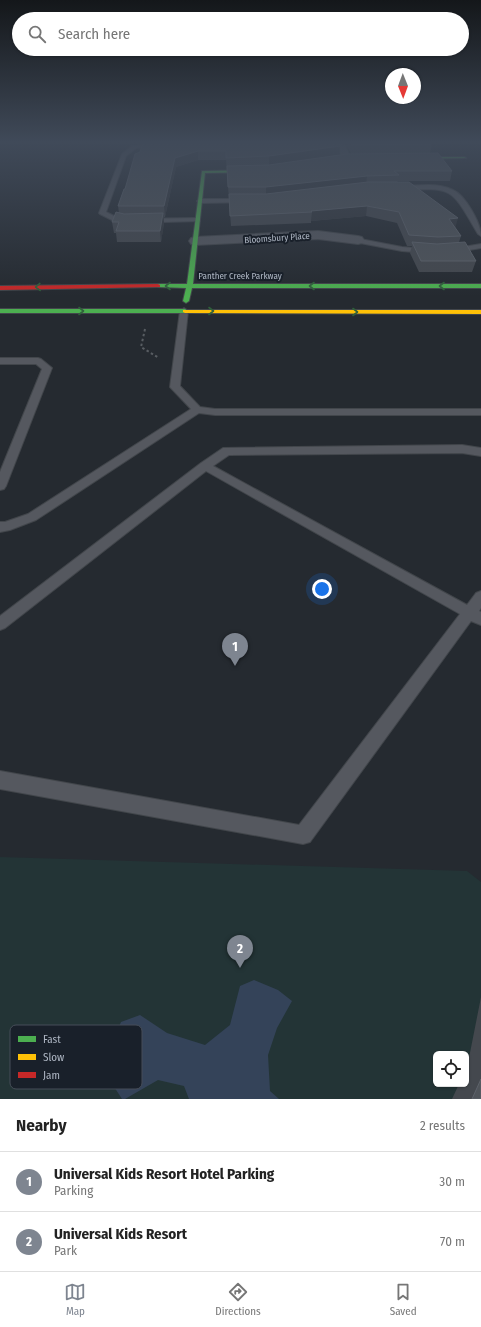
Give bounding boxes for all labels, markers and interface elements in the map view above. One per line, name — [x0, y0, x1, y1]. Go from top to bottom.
search box — [12, 12, 469, 56]
icon: search — [26, 23, 48, 45]
text: Search here — [58, 25, 130, 43]
north arrow — [385, 68, 421, 104]
street label: Bloomsbury Place — [244, 231, 311, 245]
street label: Panther Creek Parkway — [198, 271, 282, 281]
one-way arrow — [165, 282, 171, 290]
one-way arrow — [309, 282, 315, 290]
one-way arrow — [439, 282, 445, 290]
one-way arrow — [35, 283, 41, 291]
one-way arrow — [78, 307, 84, 315]
one-way arrow — [208, 307, 214, 315]
one-way arrow — [352, 308, 358, 316]
your location — [312, 579, 332, 599]
pin: 1 — [222, 633, 248, 666]
pin: 2 — [227, 935, 253, 968]
legend — [10, 1025, 142, 1089]
text: Fast — [43, 1033, 61, 1046]
text: Slow — [43, 1051, 64, 1064]
map controls — [433, 1051, 469, 1087]
button: locate — [433, 1051, 469, 1087]
text: Jam — [43, 1069, 60, 1082]
text: Nearby — [16, 1115, 67, 1136]
text: 2 results — [420, 1118, 465, 1133]
text: Universal Kids Resort Hotel Parking — [54, 1165, 274, 1183]
text: 1 — [26, 1174, 32, 1189]
text: 30 m — [439, 1174, 465, 1189]
text: Parking — [54, 1183, 93, 1198]
text: Universal Kids Resort — [54, 1225, 187, 1243]
text: 2 — [26, 1234, 32, 1249]
text: 70 m — [440, 1234, 465, 1249]
text: Park — [54, 1243, 77, 1258]
tab: Map — [64, 1281, 86, 1318]
tab: Directions — [215, 1281, 261, 1318]
tab: Saved — [390, 1281, 417, 1318]

